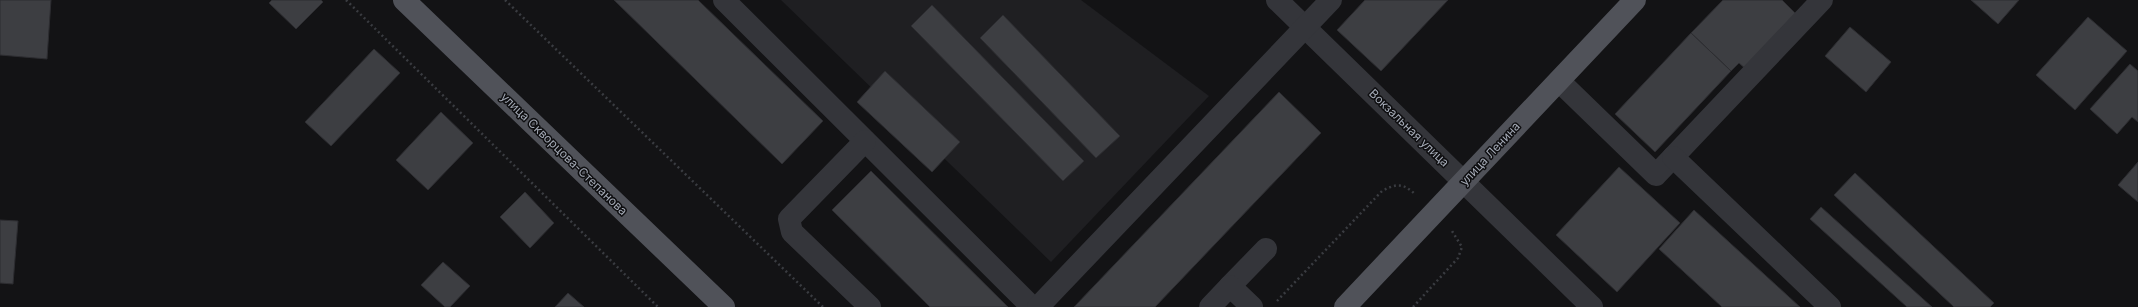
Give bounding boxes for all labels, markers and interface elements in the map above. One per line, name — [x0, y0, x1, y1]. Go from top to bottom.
street label: Вокзальная улица — [1366, 86, 1453, 170]
street label: улица Скворцова-Степанова — [498, 89, 631, 218]
street label: улица Ленина — [1456, 119, 1523, 189]

